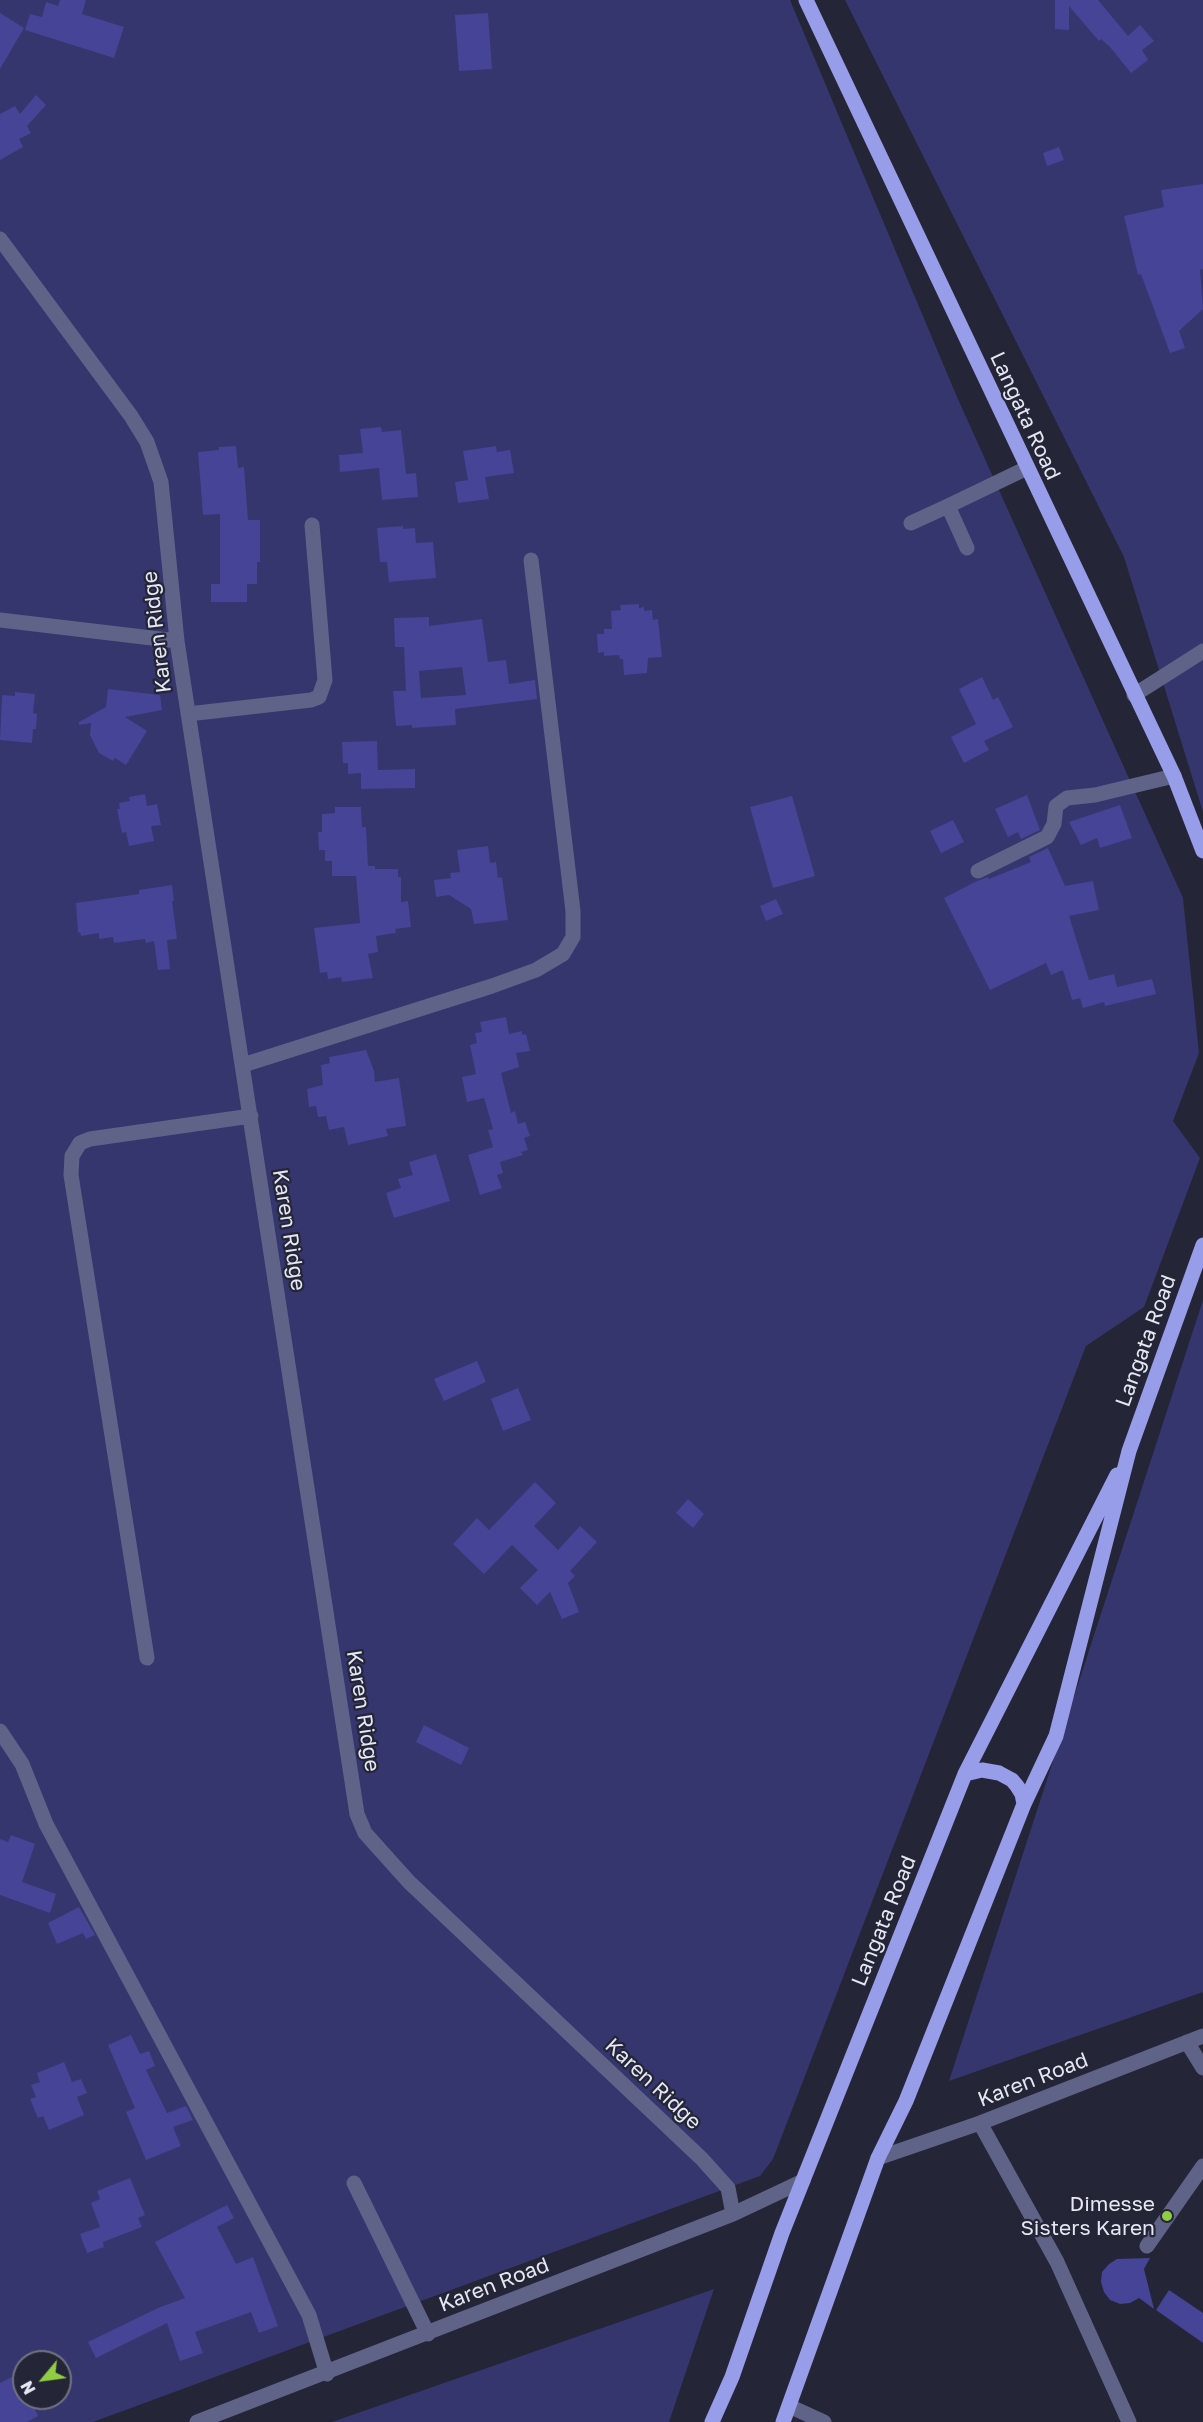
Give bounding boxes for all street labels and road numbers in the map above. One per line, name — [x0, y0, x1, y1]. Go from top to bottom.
street label: Langata Road — [984, 348, 1066, 484]
street label: Karen Ridge — [137, 570, 177, 694]
street label: Karen Ridge — [267, 1168, 311, 1292]
street label: Langata Road — [1110, 1272, 1182, 1410]
street label: Karen Ridge — [341, 1649, 385, 1773]
street label: Langata Road — [846, 1852, 922, 1990]
street label: Karen Ridge — [600, 2033, 706, 2135]
street label: Karen Road — [974, 2047, 1092, 2113]
street label: Karen Road — [435, 2252, 553, 2318]

